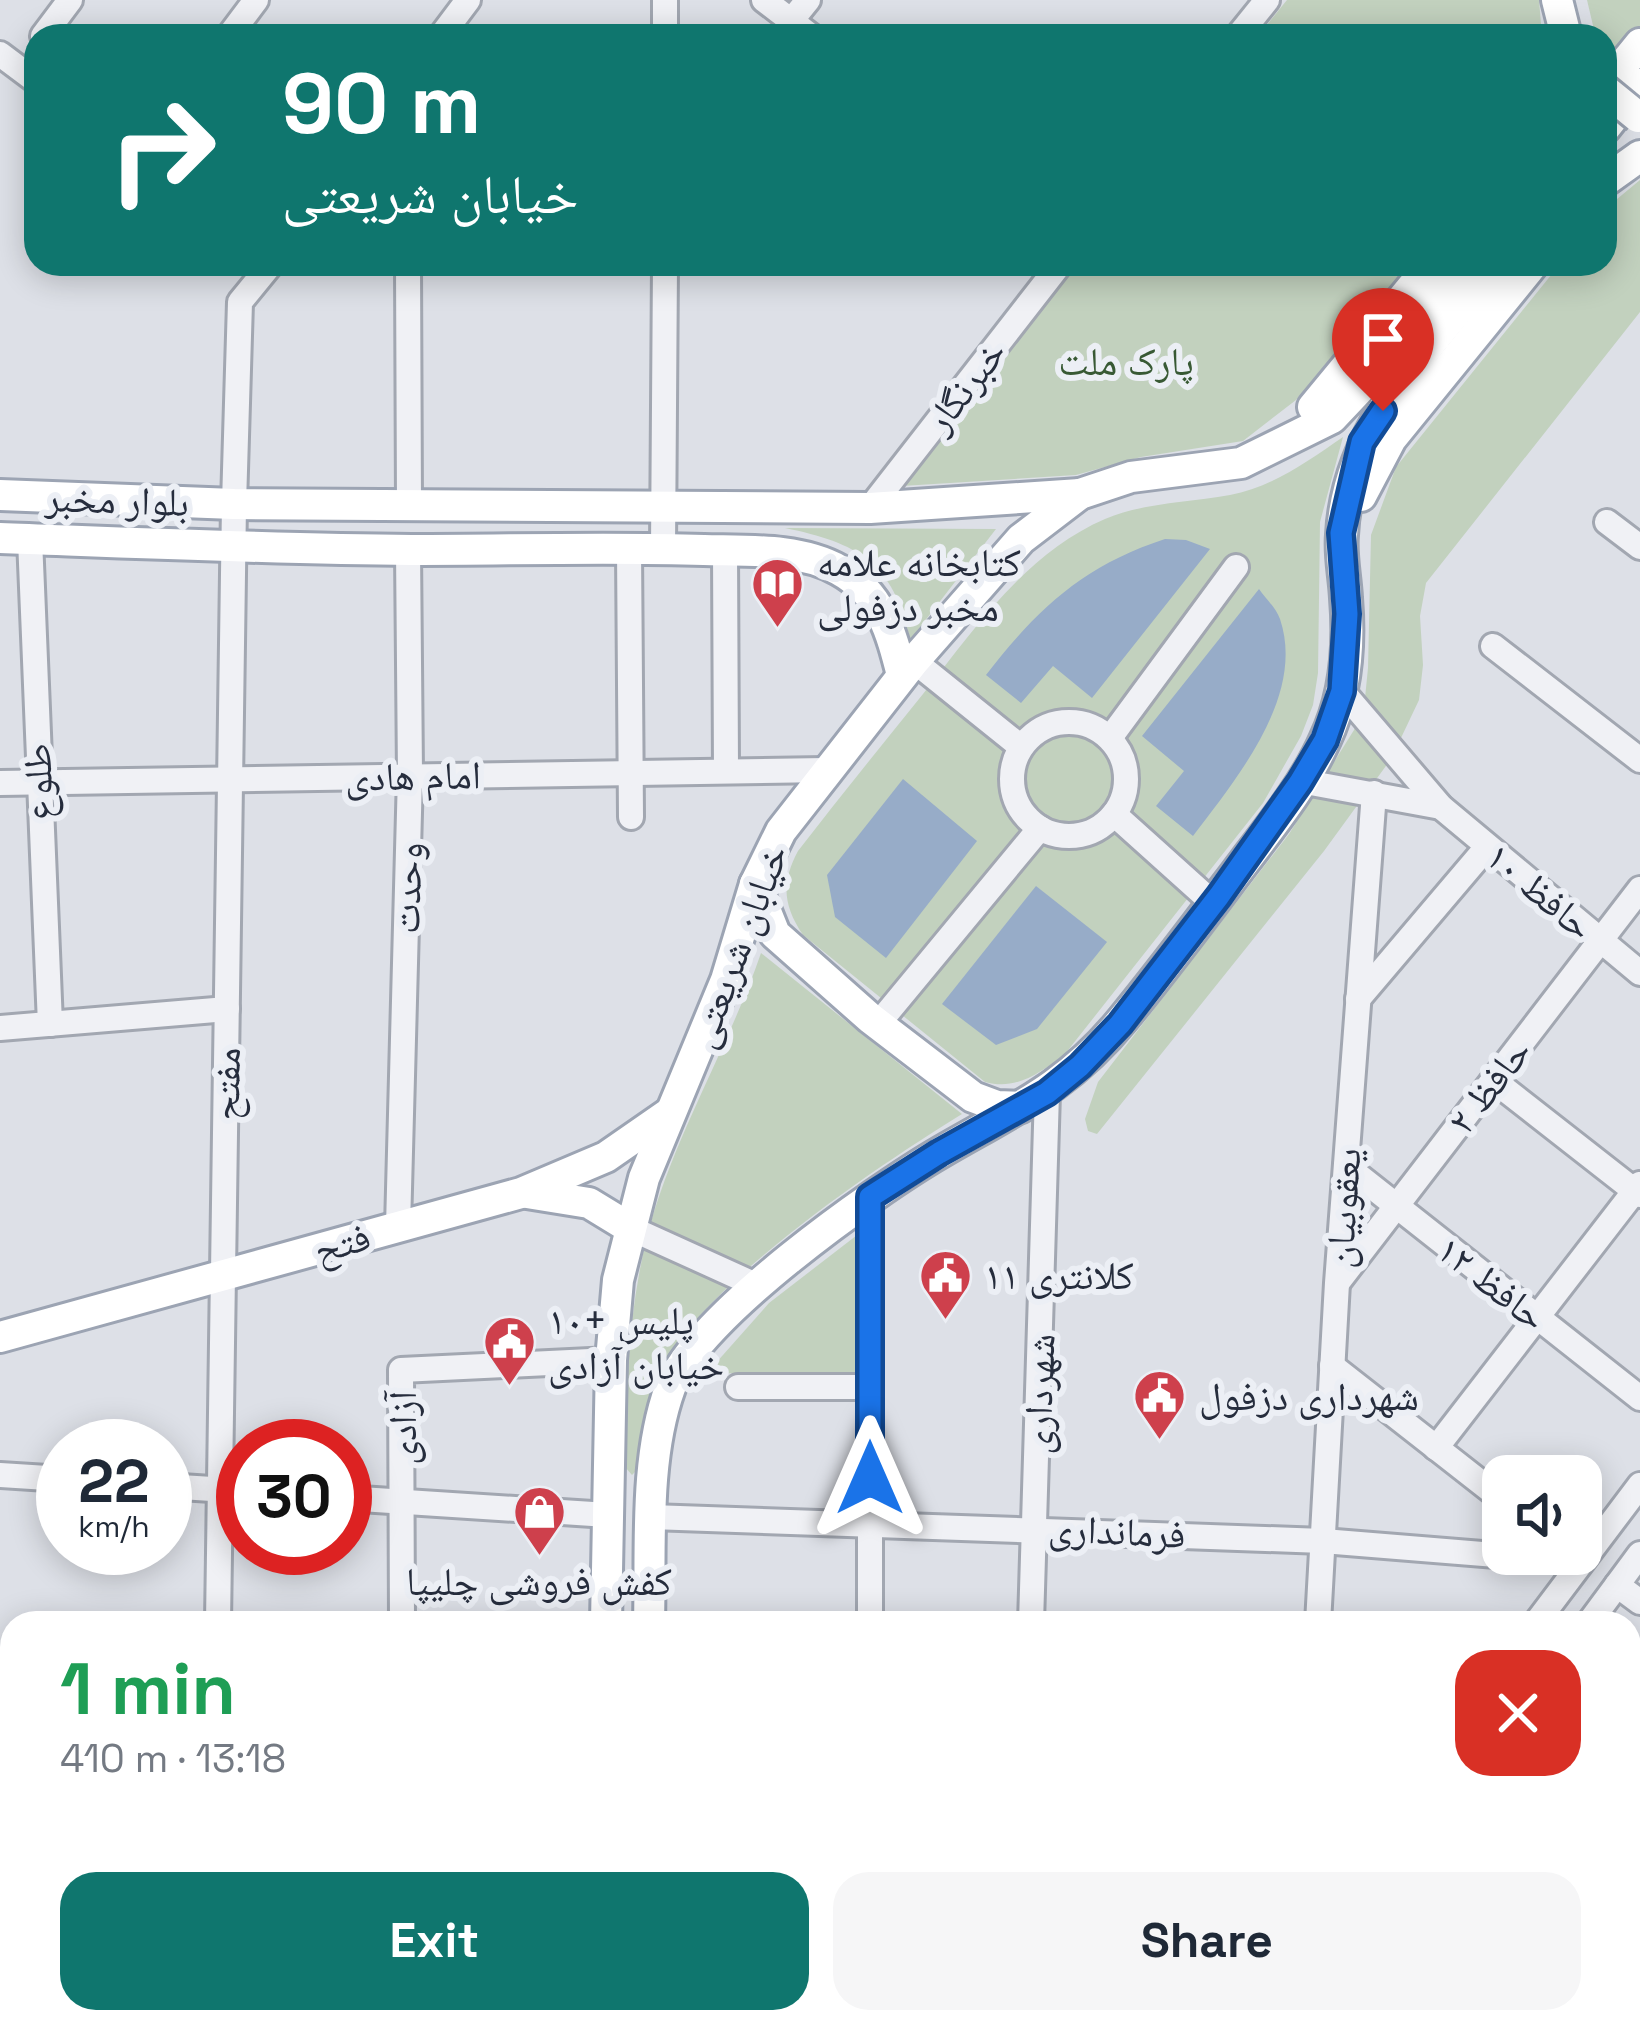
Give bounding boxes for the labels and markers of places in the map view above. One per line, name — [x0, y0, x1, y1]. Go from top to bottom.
pin — [1332, 288, 1434, 411]
place label: کتابخانه علامه مخبر دزفولی — [817, 538, 1021, 632]
library icon: کتابخانه علامه مخبر دزفولی — [750, 556, 806, 630]
public building icon: کلانتری ۱۱ — [917, 1247, 973, 1321]
place label: کلانتری ۱۱ — [984, 1251, 1134, 1300]
place label: پلیس +۱۰ خیابان آزادی — [548, 1296, 724, 1390]
public building icon: پلیس +۱۰ خیابان آزادی — [481, 1314, 537, 1388]
public building icon: شهرداری دزفول — [1132, 1368, 1188, 1442]
place label: شهرداری دزفول — [1199, 1372, 1419, 1421]
shop icon: کفش فروشی چلیپا — [511, 1483, 567, 1557]
place label: کفش فروشی چلیپا — [406, 1557, 672, 1606]

